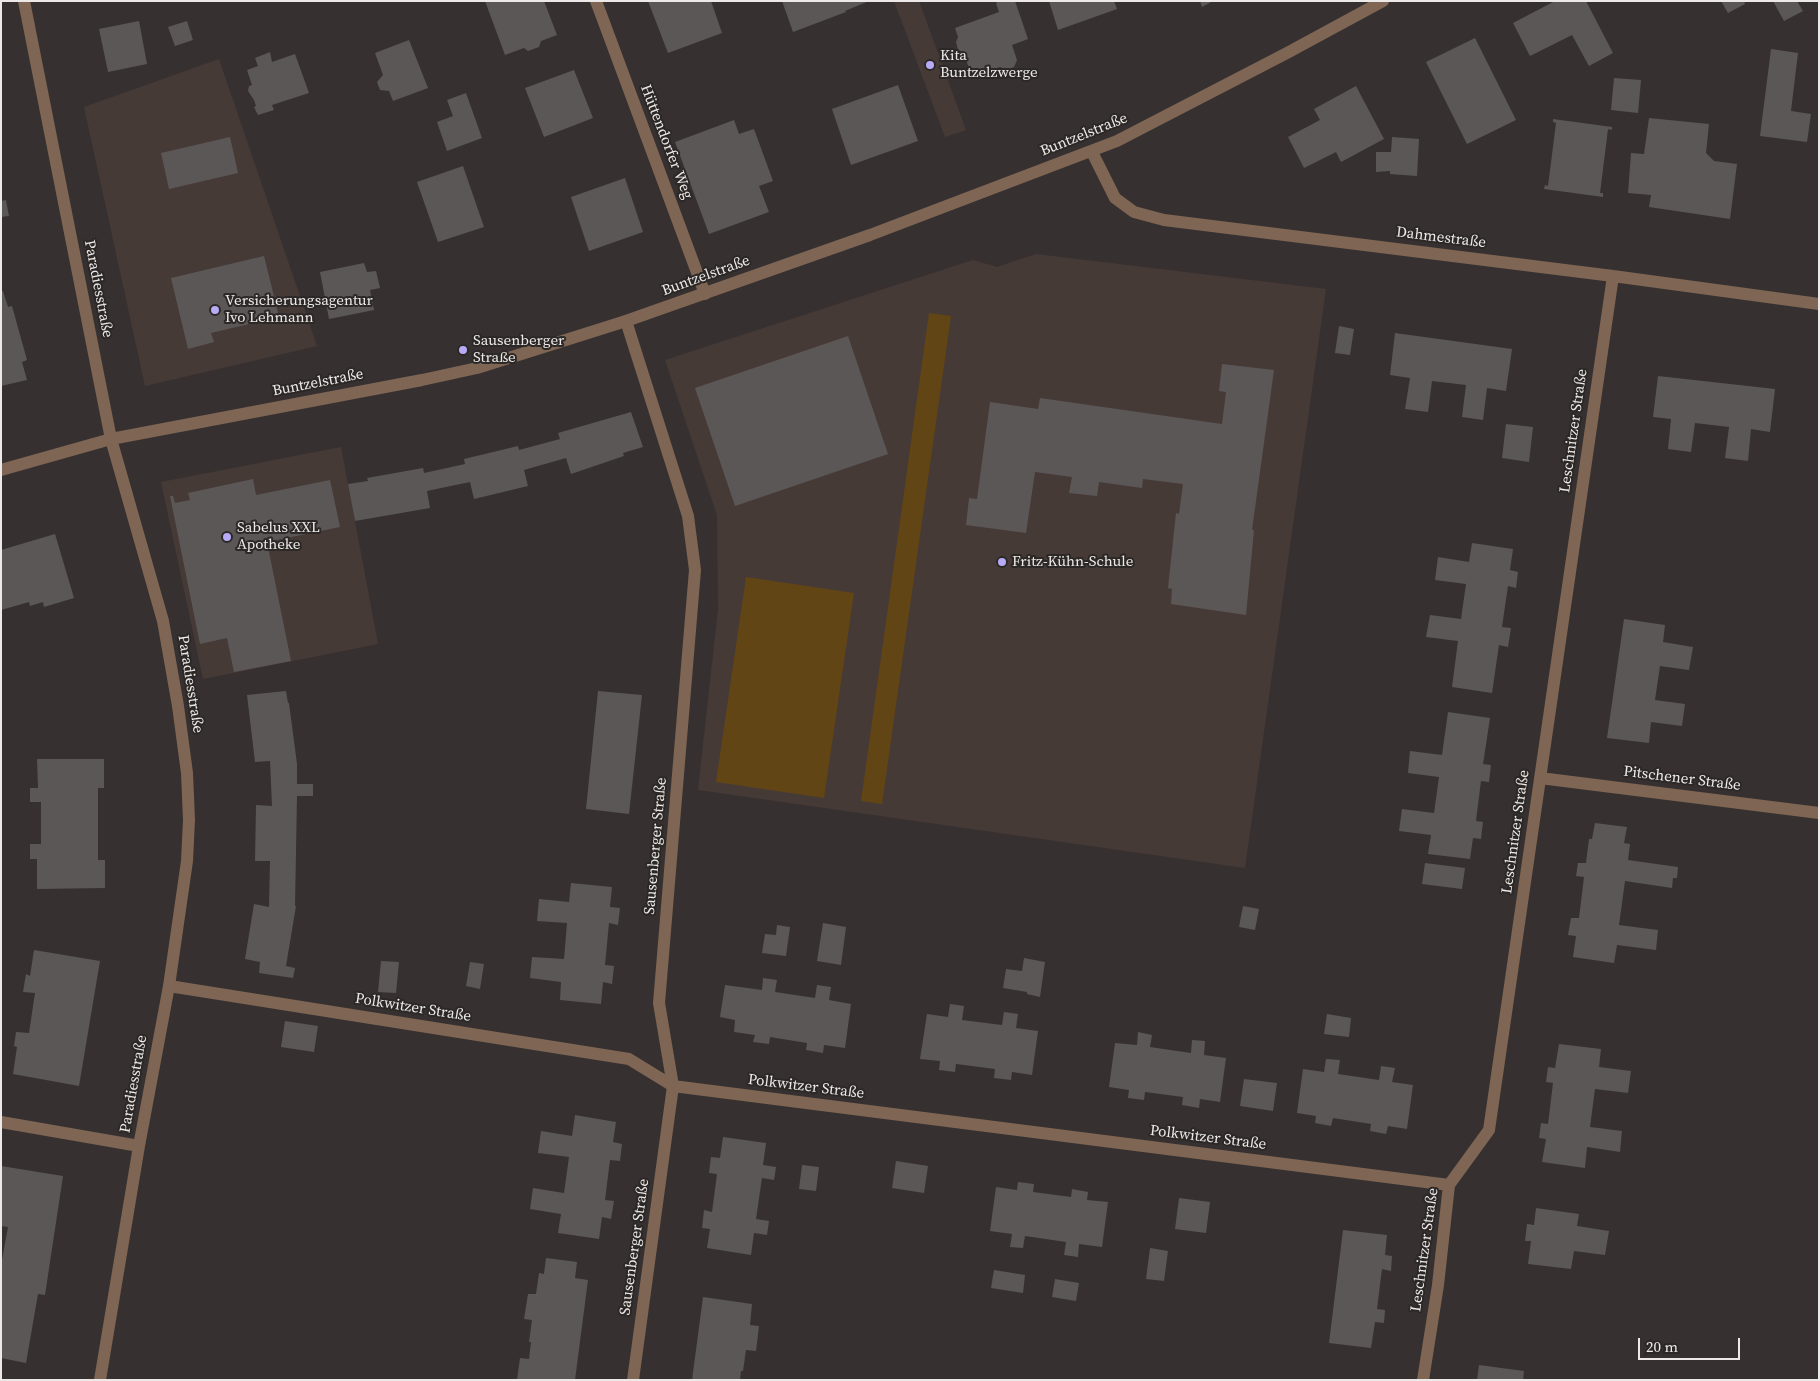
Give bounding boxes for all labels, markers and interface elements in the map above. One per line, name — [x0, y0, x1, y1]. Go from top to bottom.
place label: Kita Buntzelzwerge — [940, 47, 1038, 82]
marker: Kita Buntzelzwerge — [924, 59, 936, 71]
street label: Hüttendorfer Weg — [636, 82, 696, 202]
street label: Buntzelstraße — [1038, 109, 1130, 161]
street label: Dahmestraße — [1395, 224, 1487, 252]
street label: Paradiesstraße — [80, 239, 116, 339]
street label: Buntzelstraße — [660, 252, 752, 300]
place label: Versicherungsagentur Ivo Lehmann — [225, 292, 373, 327]
marker: Versicherungsagentur Ivo Lehmann — [209, 304, 221, 316]
place label: Sausenberger Straße — [473, 332, 564, 367]
marker: Sausenberger Straße — [457, 344, 469, 356]
street label: Buntzelstraße — [271, 365, 365, 401]
street label: Leschnitzer Straße — [1556, 368, 1592, 494]
place label: Sabelus XXL Apotheke — [237, 519, 320, 554]
marker: Sabelus XXL Apotheke — [221, 531, 233, 543]
place label: Fritz-Kühn-Schule — [1012, 553, 1133, 571]
marker: Fritz-Kühn-Schule — [996, 556, 1008, 568]
street label: Paradiesstraße — [173, 634, 207, 734]
street label: Pitschener Straße — [1622, 763, 1742, 795]
street label: Leschnitzer Straße — [1498, 769, 1534, 895]
street label: Sausenberger Straße — [641, 777, 671, 915]
street label: Polkwitzer Straße — [354, 990, 472, 1026]
street label: Paradiesstraße — [117, 1034, 151, 1134]
street label: Polkwitzer Straße — [747, 1071, 865, 1103]
street label: Polkwitzer Straße — [1149, 1122, 1267, 1154]
street label: Sausenberger Straße — [617, 1178, 653, 1316]
street label: Leschnitzer Straße — [1407, 1187, 1443, 1313]
scale bar — [1640, 1328, 1742, 1360]
text: 20 m — [1646, 1336, 1678, 1357]

